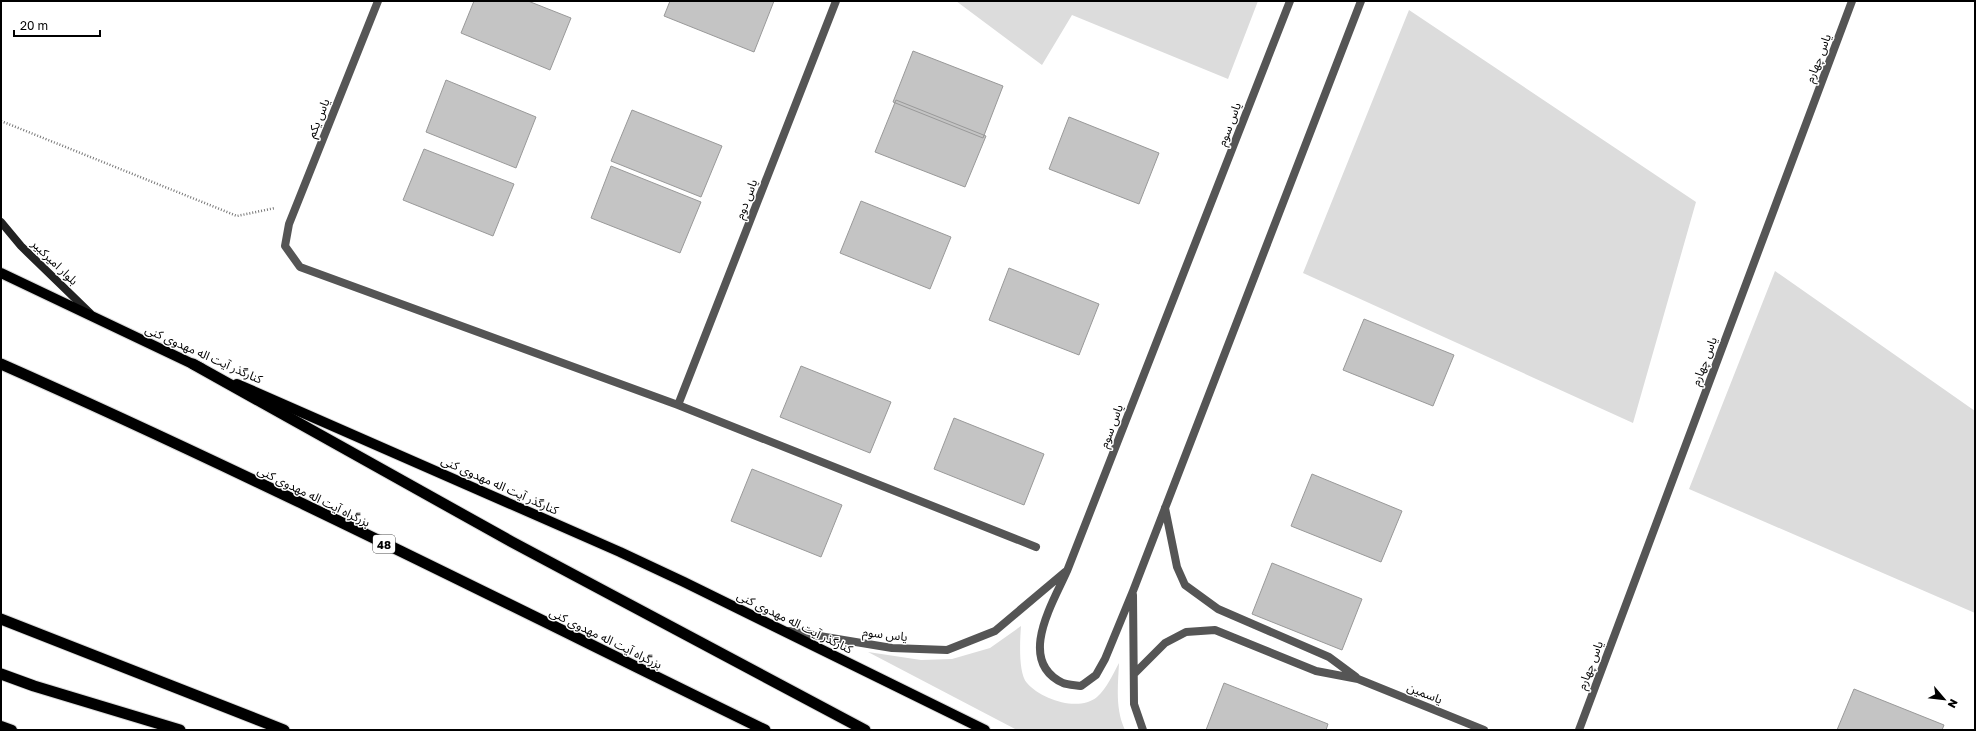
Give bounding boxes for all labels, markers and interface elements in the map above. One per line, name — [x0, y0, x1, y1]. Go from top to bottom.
scale bar — [14, 12, 100, 38]
text: 20 m — [20, 18, 48, 33]
street label: یاس چهارم — [1802, 31, 1836, 85]
street label: یاس یکم — [303, 96, 335, 141]
street label: یاس سوم — [1214, 100, 1246, 149]
street label: یاس دوم — [732, 177, 762, 222]
street label: بلوار امیرکبیر — [28, 235, 81, 288]
street label: کنارگذر آیت اله مهدوی کنی — [143, 321, 266, 387]
street label: یاس چهارم — [1688, 334, 1722, 388]
street label: یاس سوم — [1096, 402, 1128, 451]
street label: کنارگذر آیت اله مهدوی کنی — [439, 452, 562, 518]
street label: بزرگراه آیت اله مهدوی کنی — [255, 462, 373, 530]
road number: 48 — [373, 535, 395, 553]
street label: کنارگذر آیت اله مهدوی کنی — [735, 587, 856, 657]
street label: بزرگراه آیت اله مهدوی کنی — [547, 604, 665, 672]
street label: یاس سوم — [861, 624, 909, 646]
street label: یاس چهارم — [1574, 638, 1608, 692]
street label: یاسمین — [1405, 679, 1445, 707]
north arrow — [1924, 679, 1964, 719]
text: N — [1946, 697, 1961, 711]

